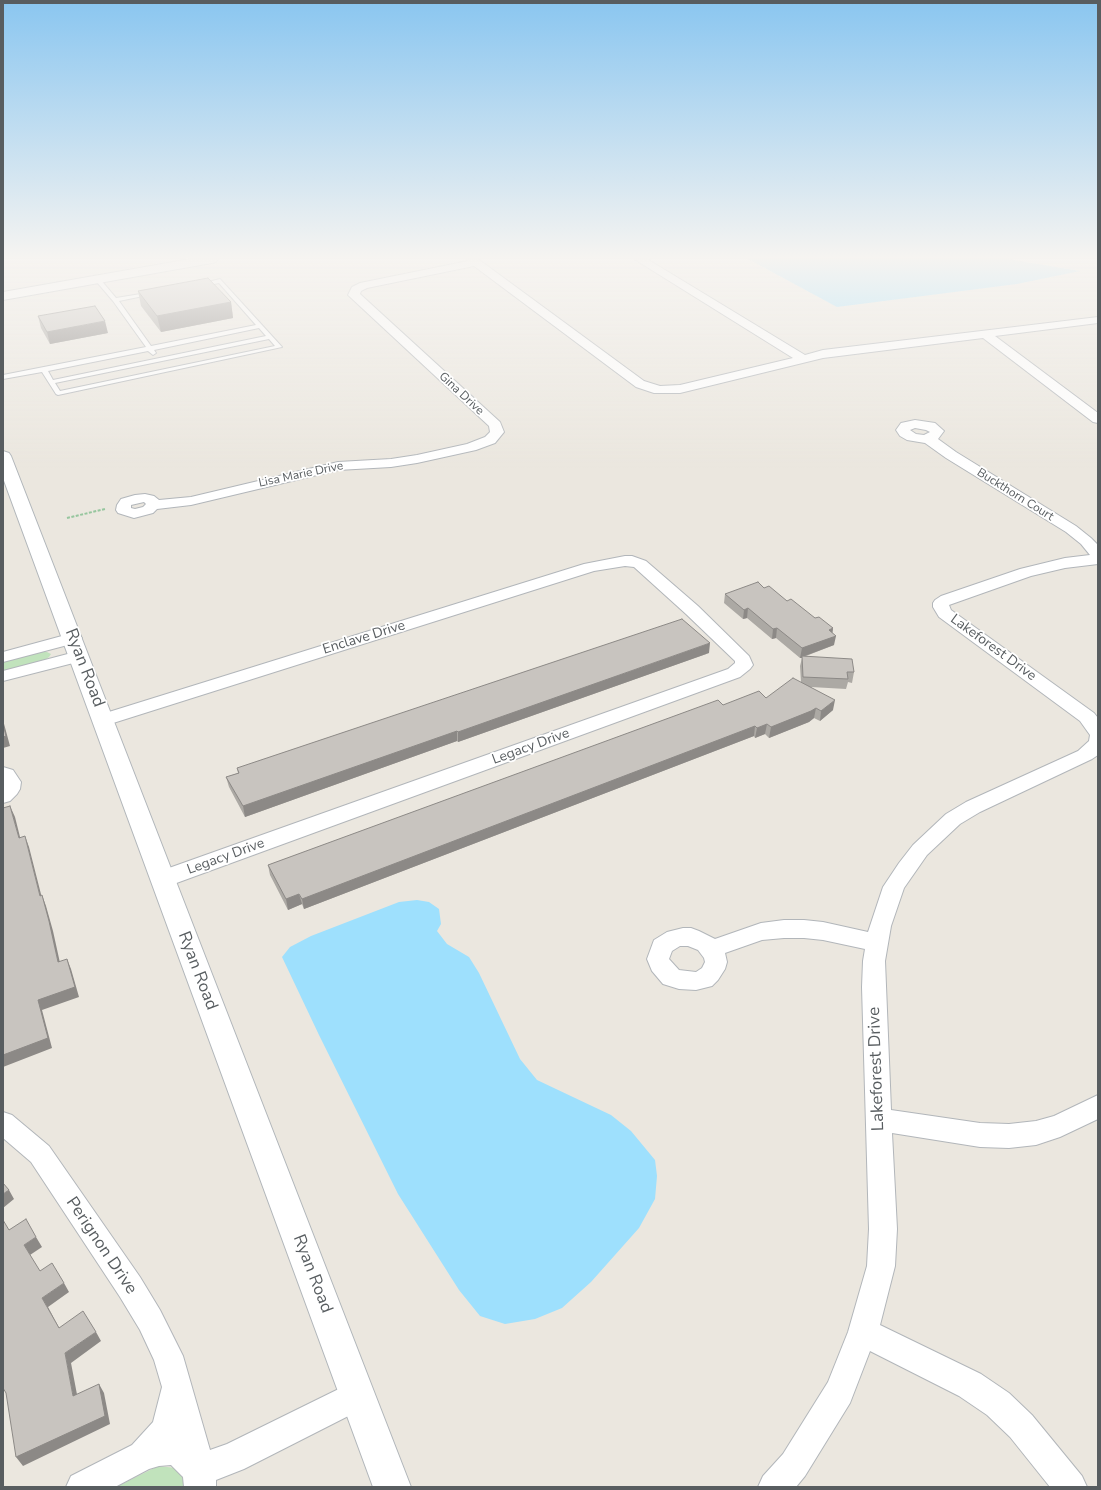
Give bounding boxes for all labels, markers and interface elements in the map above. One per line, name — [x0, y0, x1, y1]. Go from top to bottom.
street label: Gina Drive — [436, 370, 486, 418]
street label: Lisa Marie Drive — [257, 459, 345, 491]
street label: Buckthorn Court — [974, 466, 1056, 524]
street label: Lakeforest Drive — [947, 611, 1039, 685]
street label: Enclave Drive — [321, 617, 407, 659]
street label: Ryan Road — [60, 626, 108, 710]
street label: Legacy Drive — [490, 725, 572, 769]
street label: Legacy Drive — [185, 835, 267, 879]
street label: Ryan Road — [173, 929, 221, 1013]
street label: Lakeforest Drive — [865, 1007, 889, 1131]
street label: Perignon Drive — [61, 1194, 141, 1298]
street label: Ryan Road — [288, 1232, 336, 1316]

